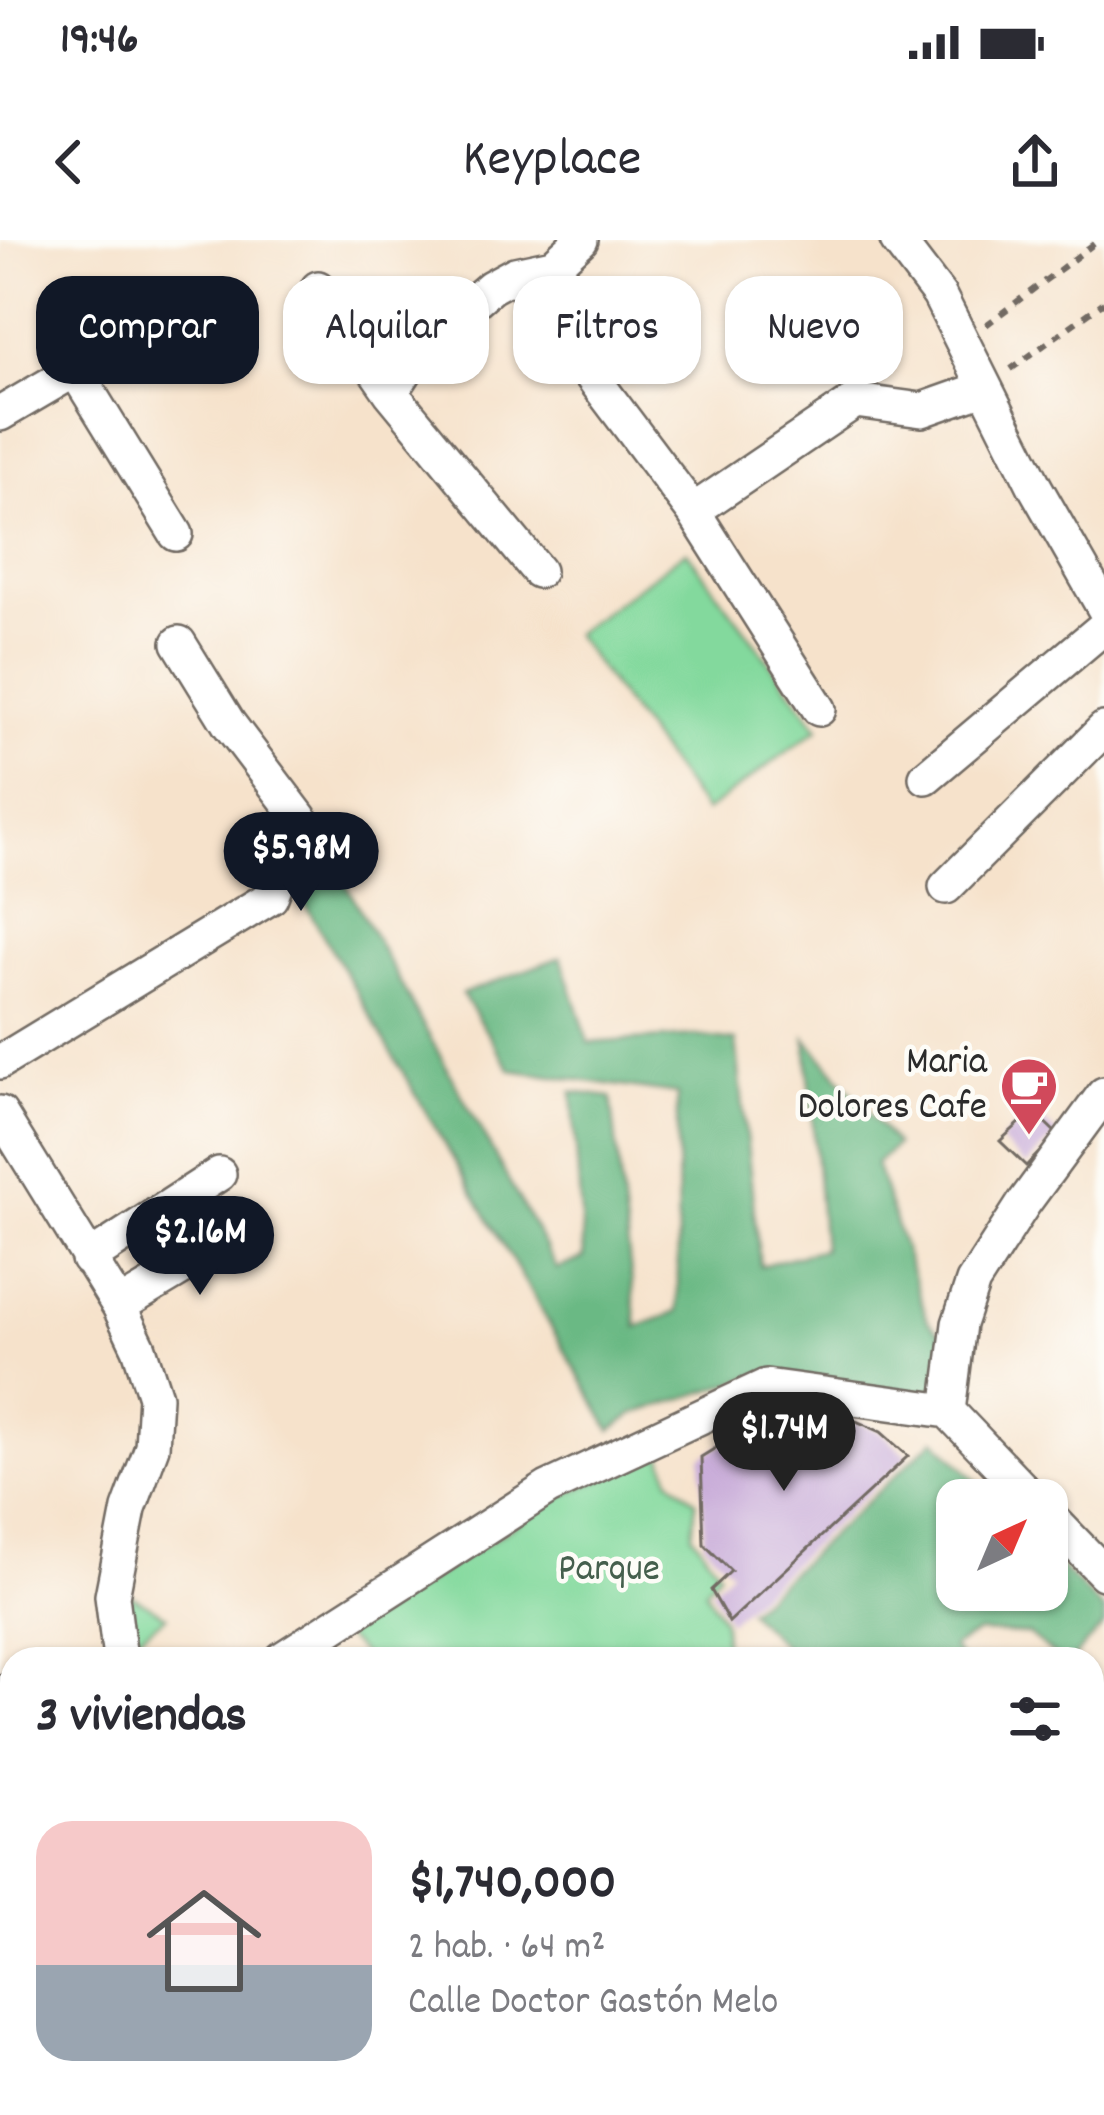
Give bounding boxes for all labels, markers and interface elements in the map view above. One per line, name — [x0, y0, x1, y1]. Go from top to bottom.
text: 19:46 — [60, 10, 139, 74]
text: Keyplace — [462, 124, 642, 201]
icon: back — [36, 129, 102, 195]
icon: share — [1002, 129, 1068, 195]
chip: Comprar — [36, 276, 259, 384]
chip: Alquilar — [283, 276, 489, 384]
chip: Filtros — [513, 276, 701, 384]
chip: Nuevo — [725, 276, 903, 384]
pin: $5.98M — [203, 812, 399, 914]
text: $5.98M — [251, 823, 351, 878]
place label: Maria Dolores Cafe — [797, 1037, 988, 1137]
cafe icon: Maria Dolores Cafe — [998, 1055, 1060, 1137]
pin: $2.16M — [102, 1196, 298, 1298]
text: $2.16M — [153, 1207, 247, 1262]
pin: $1.74M — [686, 1392, 882, 1494]
text: $1.74M — [740, 1403, 828, 1458]
north arrow — [936, 1479, 1068, 1611]
map controls — [936, 1479, 1068, 1611]
park label: Parque — [558, 1544, 660, 1599]
text: 3 viviendas — [36, 1683, 247, 1755]
icon: filters — [1002, 1686, 1068, 1752]
text: $1,740,000 — [408, 1850, 616, 1922]
icon: home — [132, 1869, 276, 2013]
text: 2 hab. · 64 m² — [408, 1922, 606, 1977]
text: Calle Doctor Gastón Melo — [408, 1977, 778, 2032]

